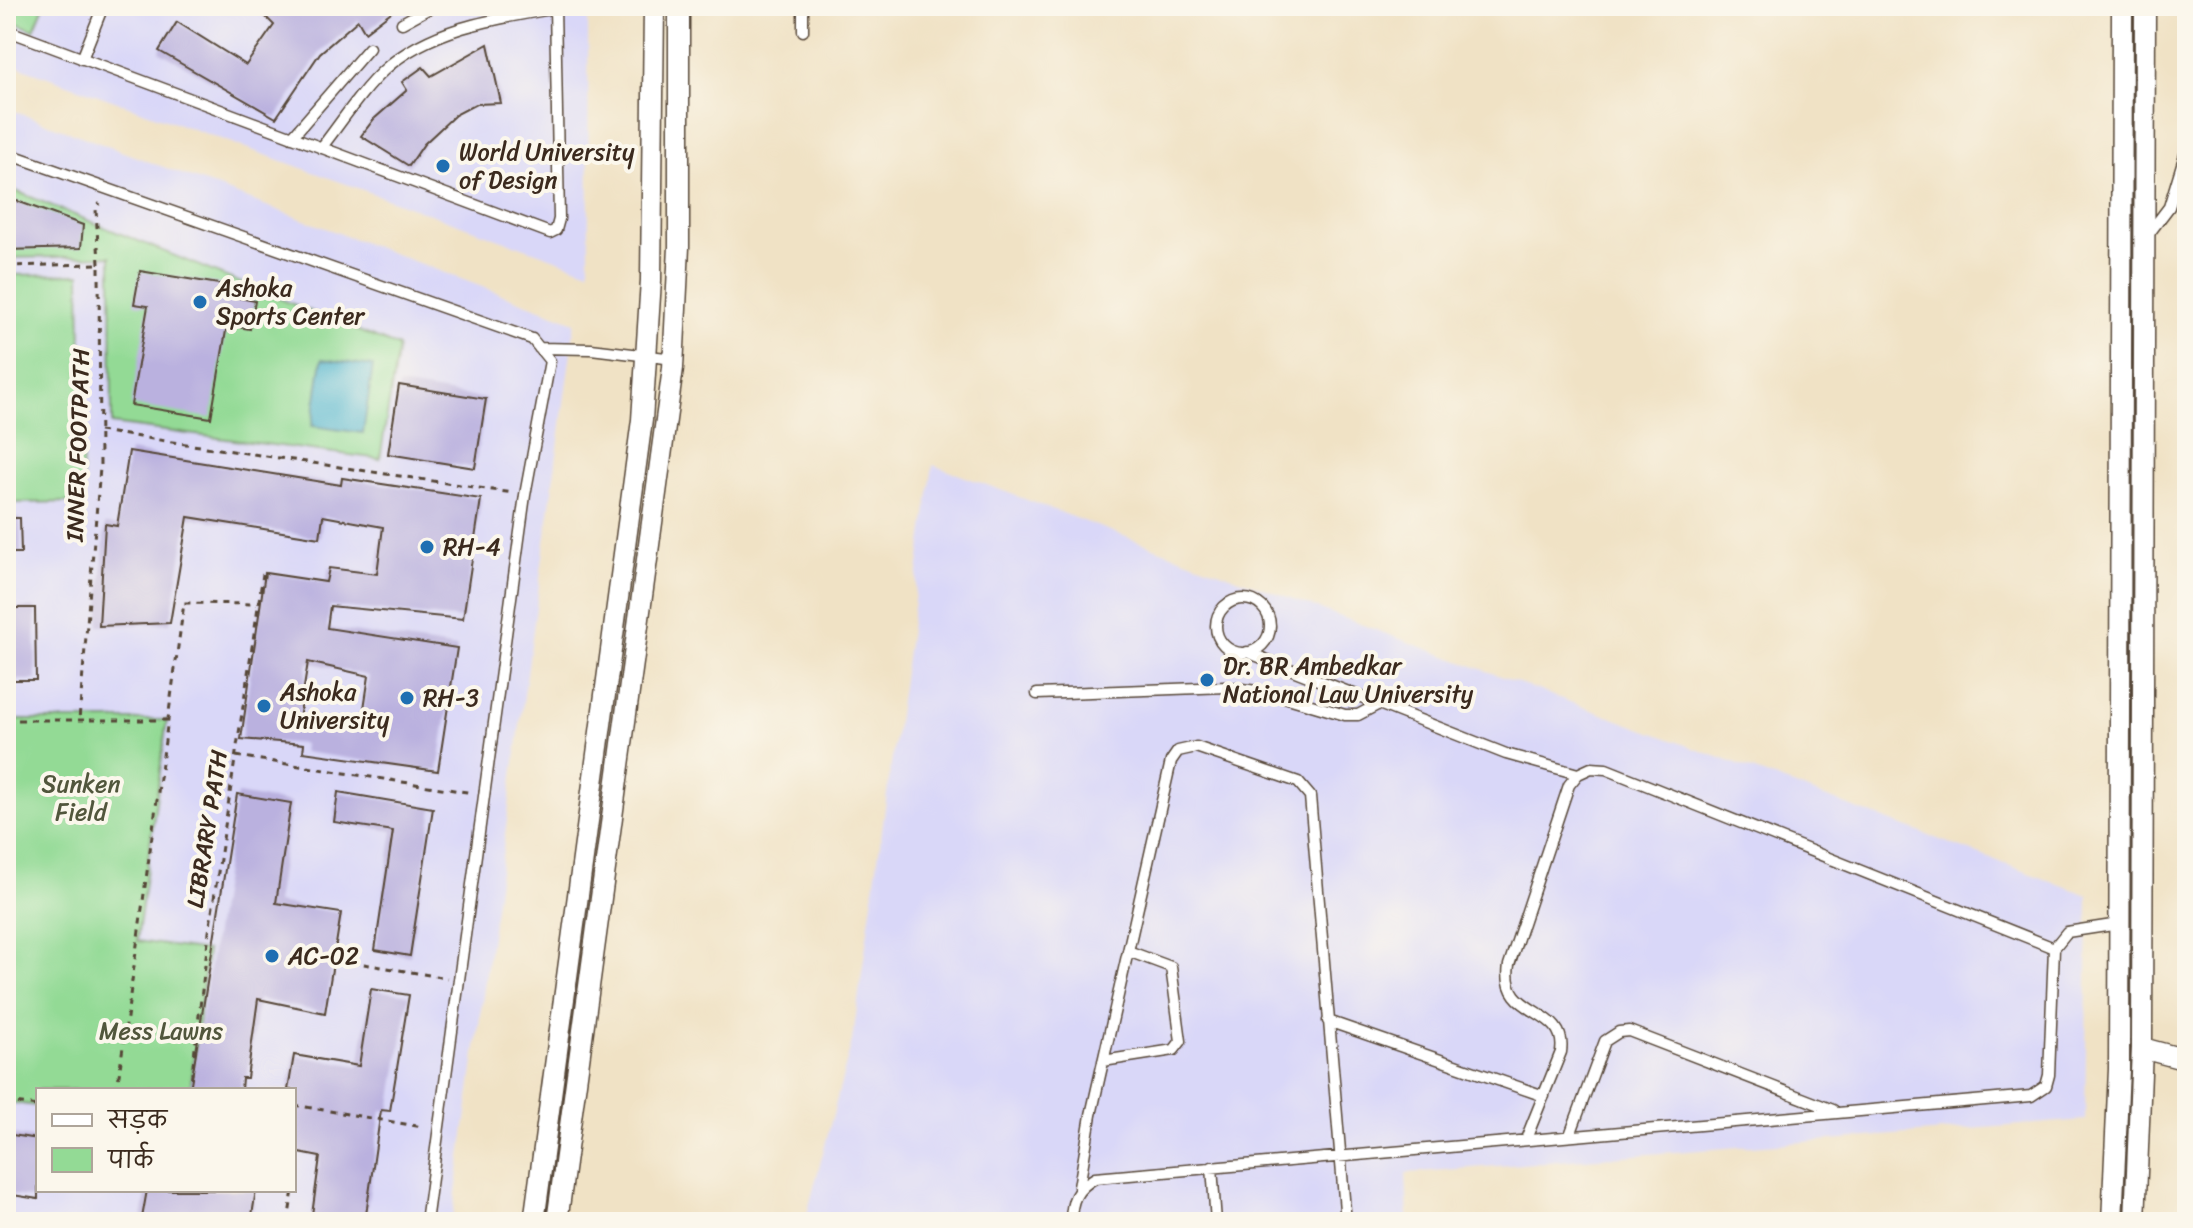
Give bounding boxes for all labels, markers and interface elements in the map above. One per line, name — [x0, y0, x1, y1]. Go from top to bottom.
place label: World University of Design — [459, 131, 635, 201]
marker: World University of Design — [434, 157, 452, 175]
place label: Ashoka Sports Center — [215, 267, 366, 337]
marker: Ashoka Sports Center — [191, 293, 209, 311]
street label: INNER FOOTPATH — [54, 348, 102, 543]
place label: RH-4 — [443, 526, 501, 568]
marker: RH-4 — [418, 538, 436, 556]
place label: Dr. BR Ambedkar National Law University — [1223, 645, 1474, 715]
place label: Ashoka University — [279, 671, 390, 741]
marker: Dr. BR Ambedkar National Law University — [1198, 671, 1216, 689]
place label: RH-3 — [423, 677, 479, 719]
marker: RH-3 — [398, 689, 416, 707]
marker: Ashoka University — [255, 697, 273, 715]
street label: LIBRARY PATH — [174, 747, 240, 911]
park label: Sunken Field — [42, 763, 120, 833]
place label: AC-02 — [287, 935, 359, 977]
marker: AC-02 — [263, 947, 281, 965]
park label: Mess Lawns — [99, 1010, 223, 1052]
legend — [36, 1088, 296, 1192]
text: सड़क — [106, 1099, 169, 1141]
text: पार्क — [106, 1139, 155, 1181]

